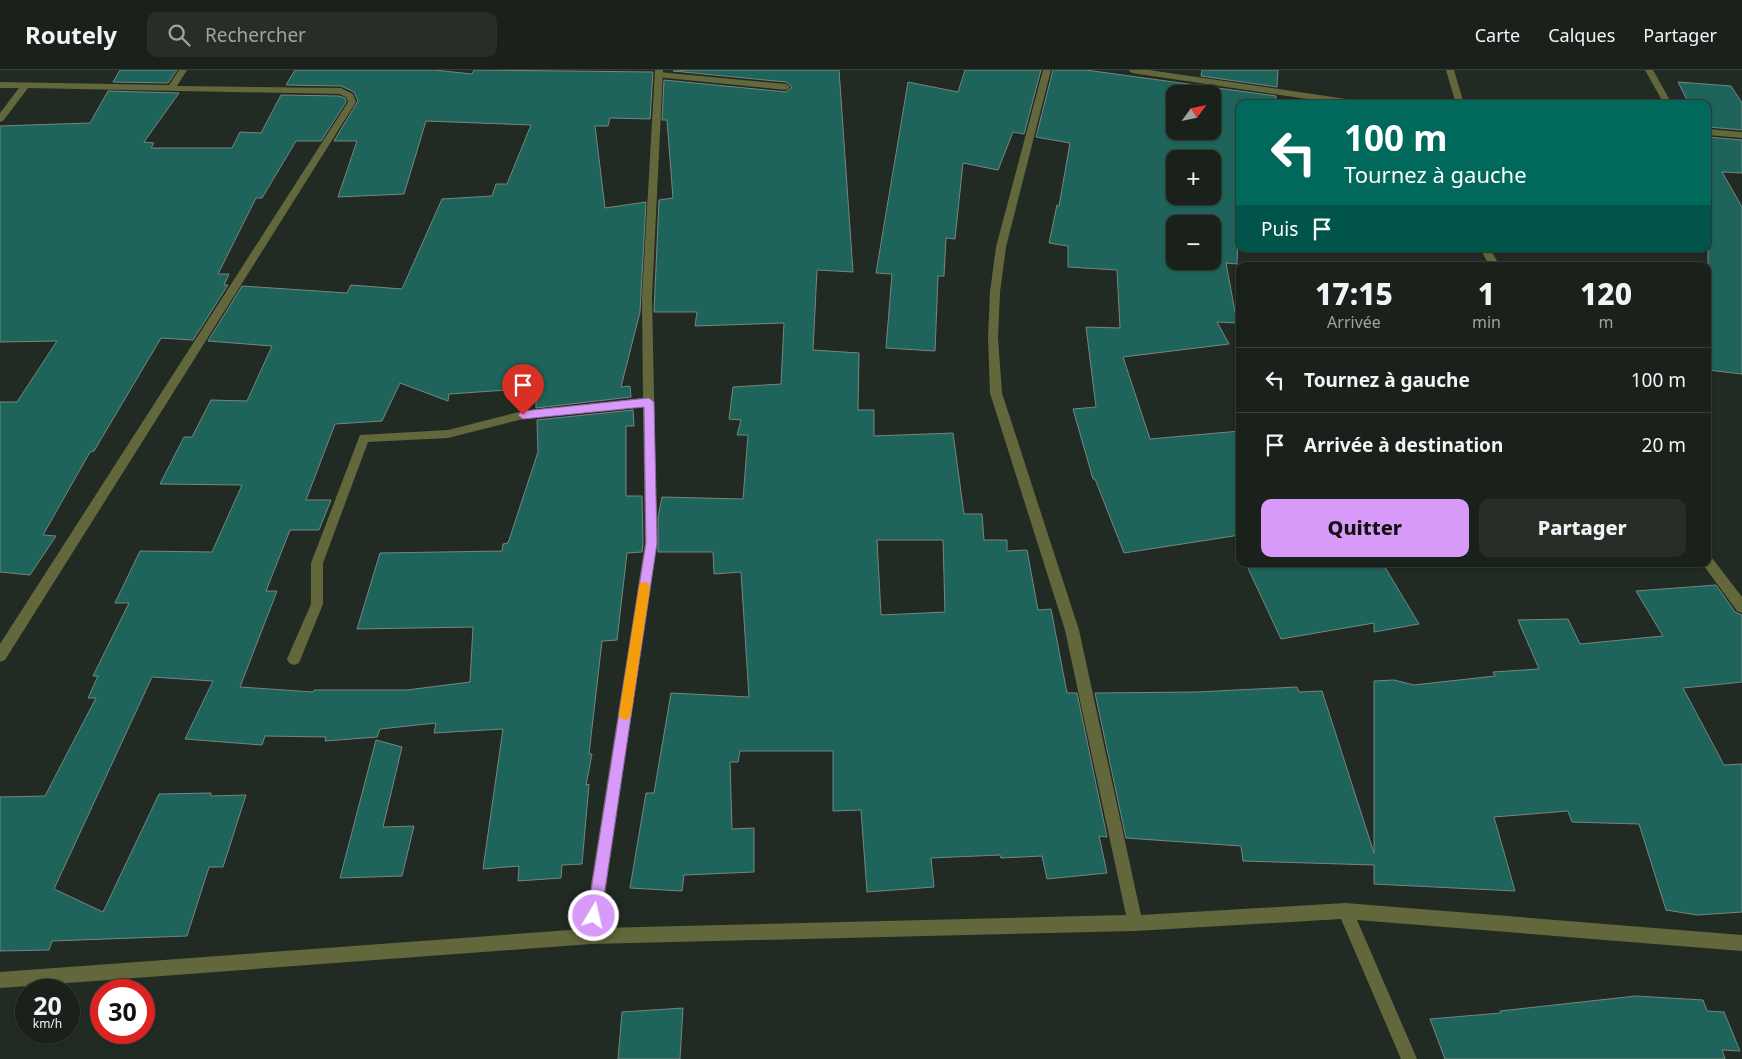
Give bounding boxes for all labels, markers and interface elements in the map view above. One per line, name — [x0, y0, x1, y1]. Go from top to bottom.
search box — [147, 12, 497, 57]
text: Routely — [25, 18, 117, 51]
icon: search — [165, 21, 193, 49]
text: Rechercher — [205, 22, 306, 48]
text: Carte — [1475, 23, 1520, 47]
text: Calques — [1548, 23, 1615, 47]
text: Partager — [1643, 23, 1717, 47]
north arrow — [1166, 85, 1221, 140]
map controls — [1166, 85, 1221, 270]
text: 100 m — [1344, 114, 1447, 161]
icon: left — [1261, 120, 1326, 185]
button: + — [1166, 150, 1221, 205]
text: Tournez à gauche — [1344, 159, 1527, 189]
button: − — [1166, 215, 1221, 270]
icon: arrive — [1308, 215, 1336, 243]
text: Puis — [1261, 216, 1298, 242]
text: 17:15 — [1315, 273, 1393, 314]
text: 1 — [1478, 273, 1495, 314]
text: 120 — [1580, 273, 1632, 314]
text: Arrivée — [1327, 311, 1381, 333]
text: min — [1472, 311, 1501, 333]
text: m — [1598, 311, 1613, 333]
pin — [502, 364, 544, 415]
icon: left — [1261, 366, 1289, 394]
text: Tournez à gauche — [1304, 367, 1470, 393]
text: 100 m — [1631, 367, 1686, 393]
icon: arrive — [509, 371, 537, 399]
icon: arrive — [1261, 431, 1289, 459]
text: Arrivée à destination — [1304, 432, 1503, 458]
text: 20 m — [1642, 432, 1686, 458]
button: Quitter — [1261, 499, 1469, 557]
button: Partager — [1479, 499, 1686, 557]
position arrow — [567, 889, 619, 941]
speed limit sign: 30 — [90, 979, 155, 1044]
text: 20 — [33, 988, 62, 1022]
text: km/h — [33, 1015, 62, 1032]

